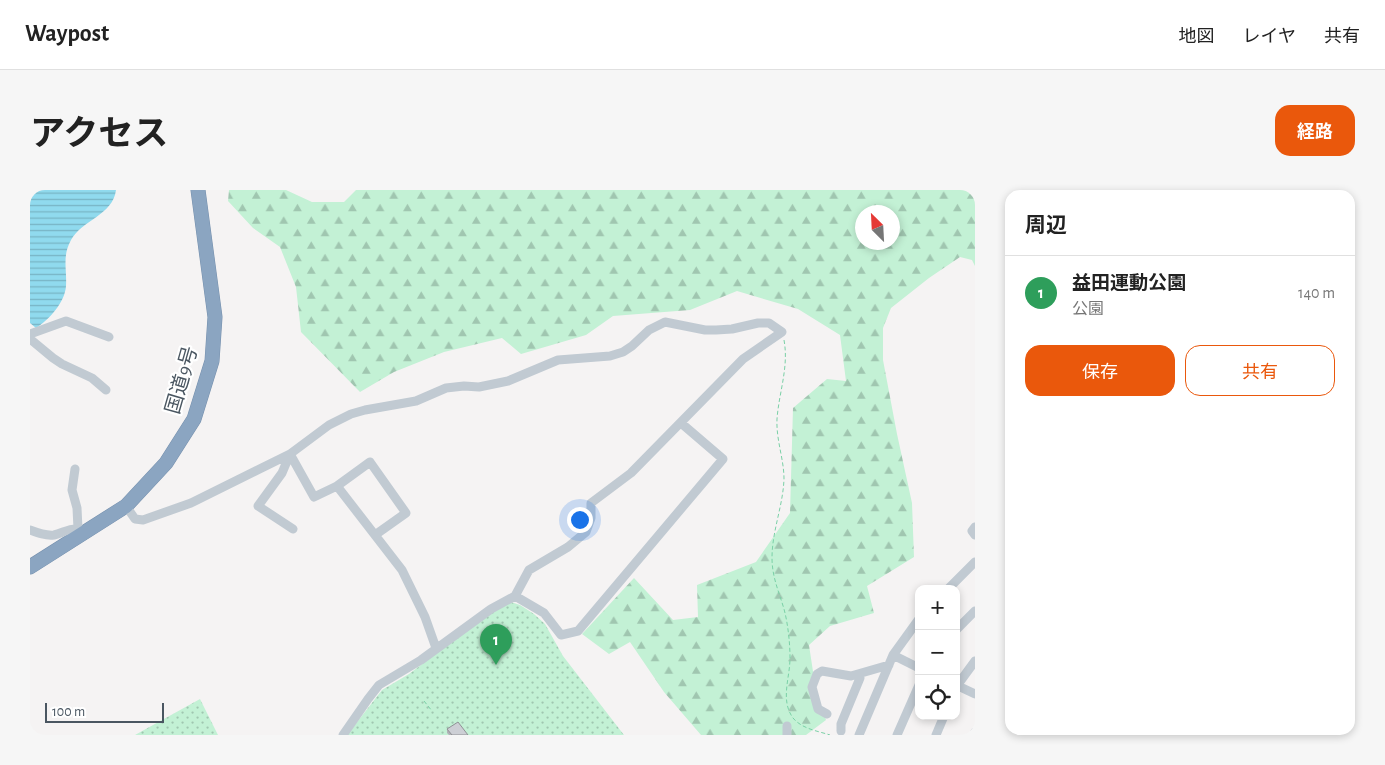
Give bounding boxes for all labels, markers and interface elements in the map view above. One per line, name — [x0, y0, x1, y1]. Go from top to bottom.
text: Waypost — [25, 22, 109, 46]
text: 地図 — [1179, 28, 1215, 46]
text: レイヤ — [1243, 28, 1296, 46]
text: 共有 — [1324, 28, 1360, 46]
button: 経路 — [1275, 105, 1355, 156]
text: アクセス — [30, 117, 168, 152]
north arrow — [855, 205, 900, 250]
text: 周辺 — [1025, 215, 1067, 236]
text: 益田運動公園 — [1072, 274, 1186, 293]
text: 1 — [1038, 285, 1044, 301]
text: 140 m — [1298, 285, 1335, 301]
text: 公園 — [1072, 301, 1104, 317]
street label: 国道9号 — [162, 344, 201, 416]
button: 保存 — [1025, 345, 1175, 396]
button: 共有 — [1185, 345, 1335, 396]
your location — [567, 507, 593, 533]
map controls — [915, 585, 960, 720]
button: + — [915, 585, 960, 630]
pin: 1 — [480, 624, 512, 665]
button: − — [915, 630, 960, 675]
button: locate — [915, 675, 960, 720]
scale bar — [45, 700, 164, 723]
text: 100 m — [52, 705, 85, 719]

